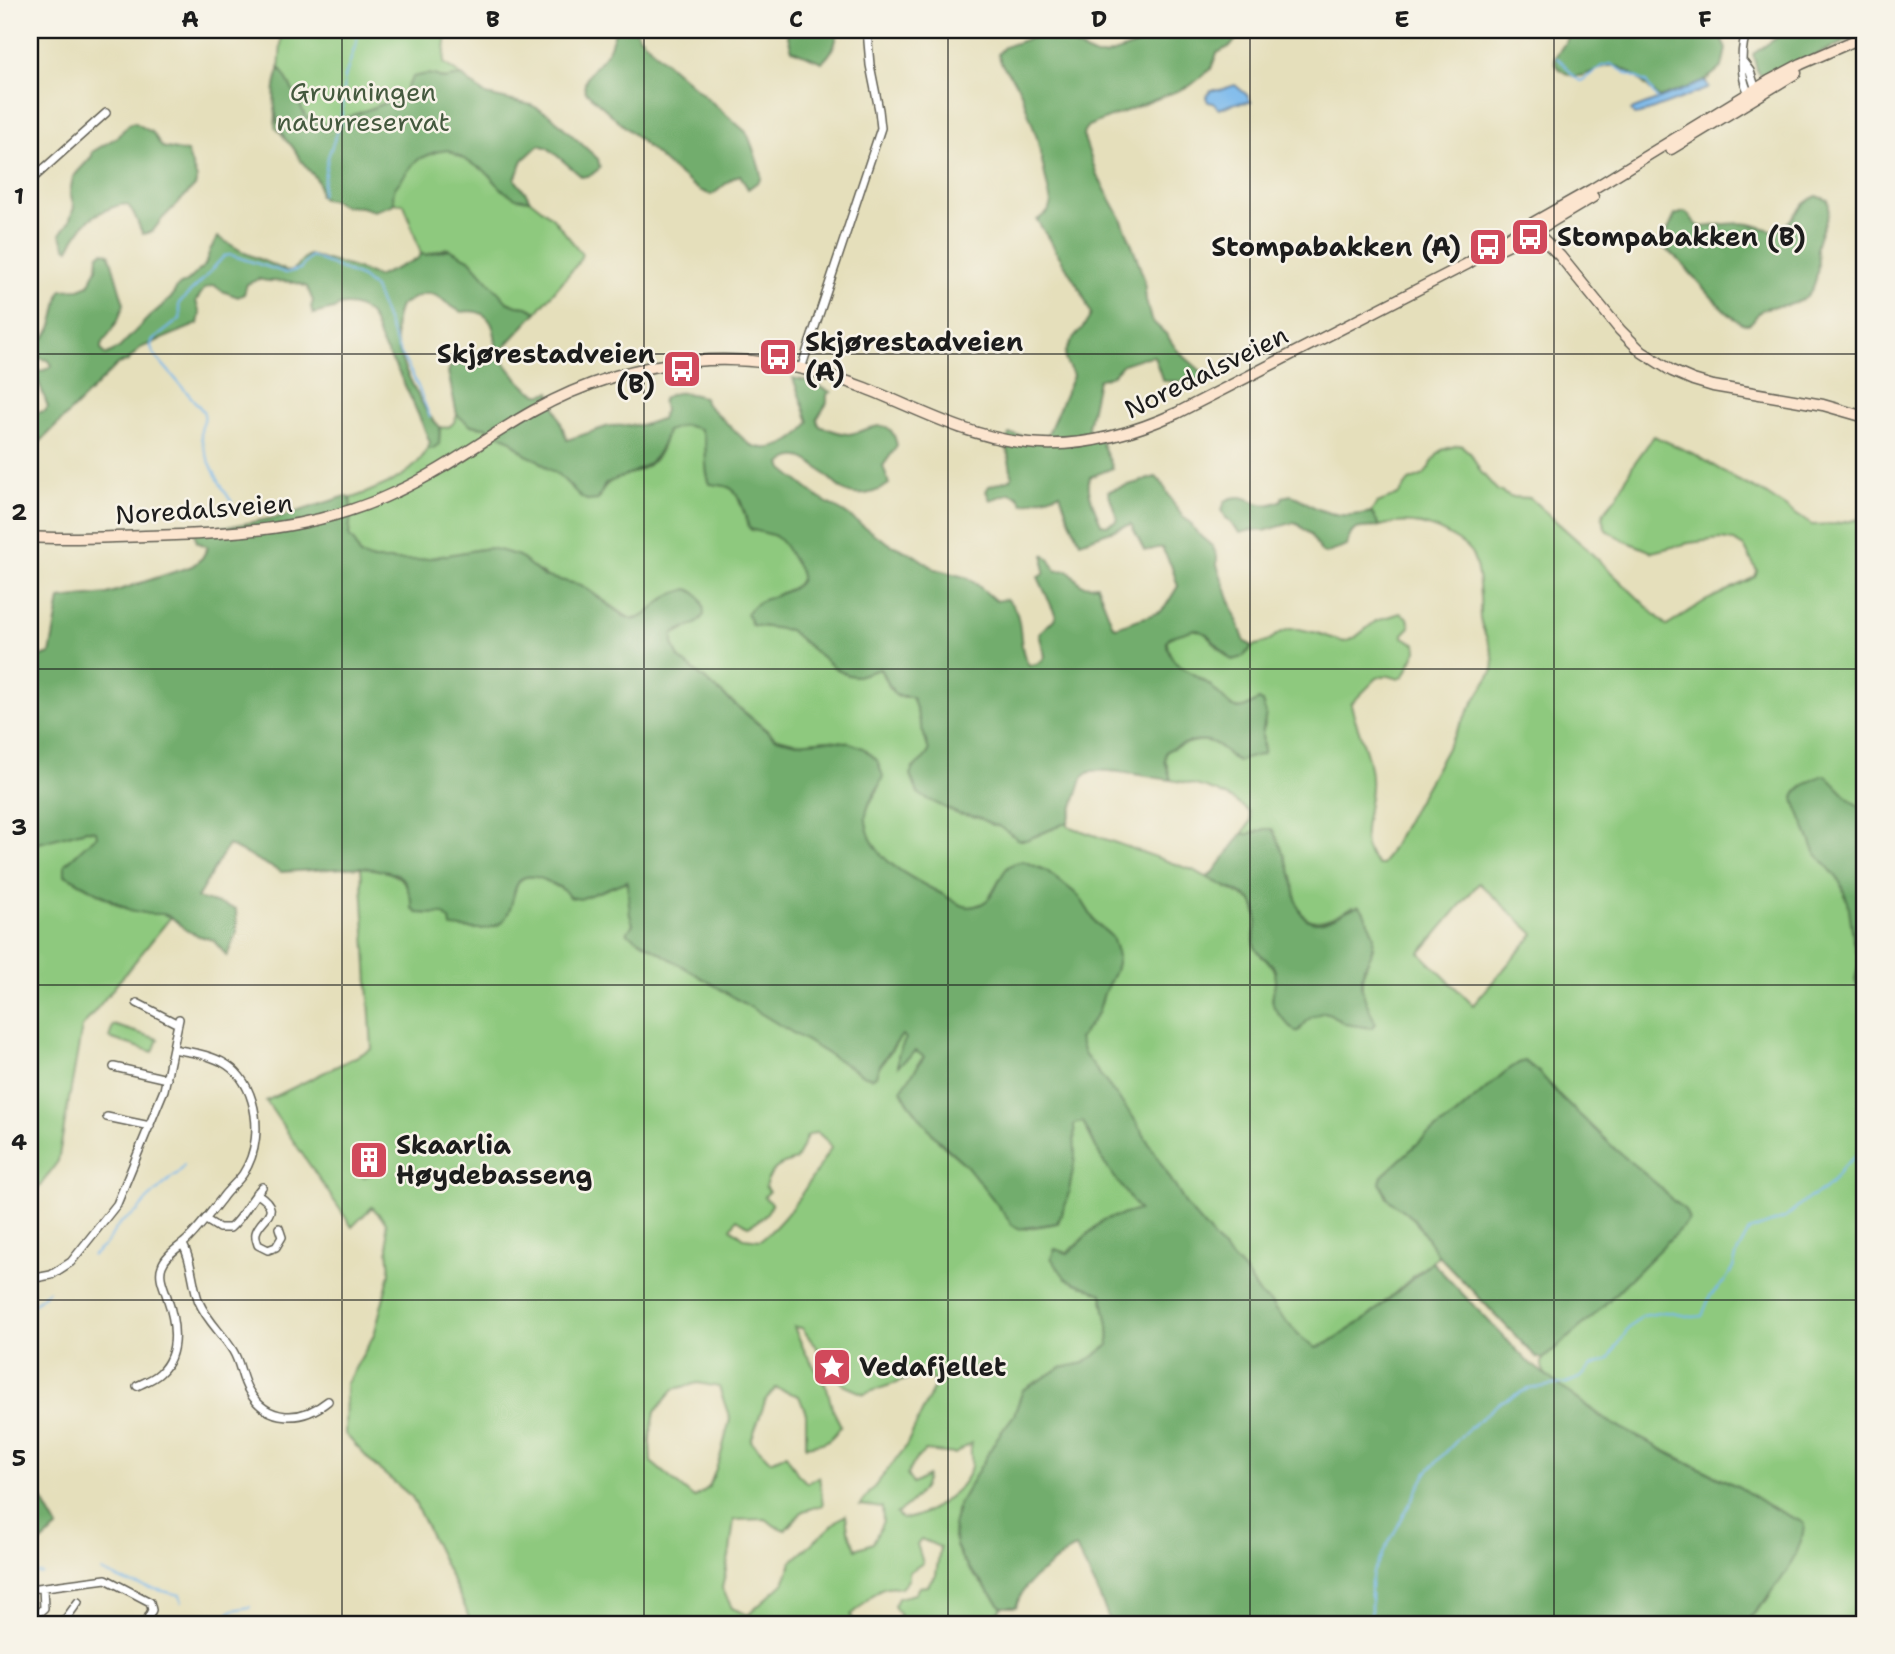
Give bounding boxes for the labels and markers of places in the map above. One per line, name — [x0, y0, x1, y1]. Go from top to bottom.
bus stop icon: Stompabakken (B) — [1509, 216, 1551, 258]
place label: Stompabakken (B) — [1557, 219, 1806, 254]
bus stop icon: Stompabakken (A) — [1467, 226, 1509, 268]
place label: Stompabakken (A) — [1211, 229, 1461, 264]
place label: Skjørestadveien (A) — [805, 324, 1023, 389]
place label: Skjørestadveien (B) — [437, 336, 655, 401]
bus stop icon: Skjørestadveien (A) — [757, 336, 799, 378]
bus stop icon: Skjørestadveien (B) — [661, 348, 703, 390]
place label: Skaarlia Høydebasseng — [396, 1127, 592, 1192]
building icon: Skaarlia Høydebasseng — [348, 1139, 390, 1181]
place icon: Vedafjellet — [811, 1346, 853, 1388]
place label: Vedafjellet — [859, 1349, 1006, 1384]

